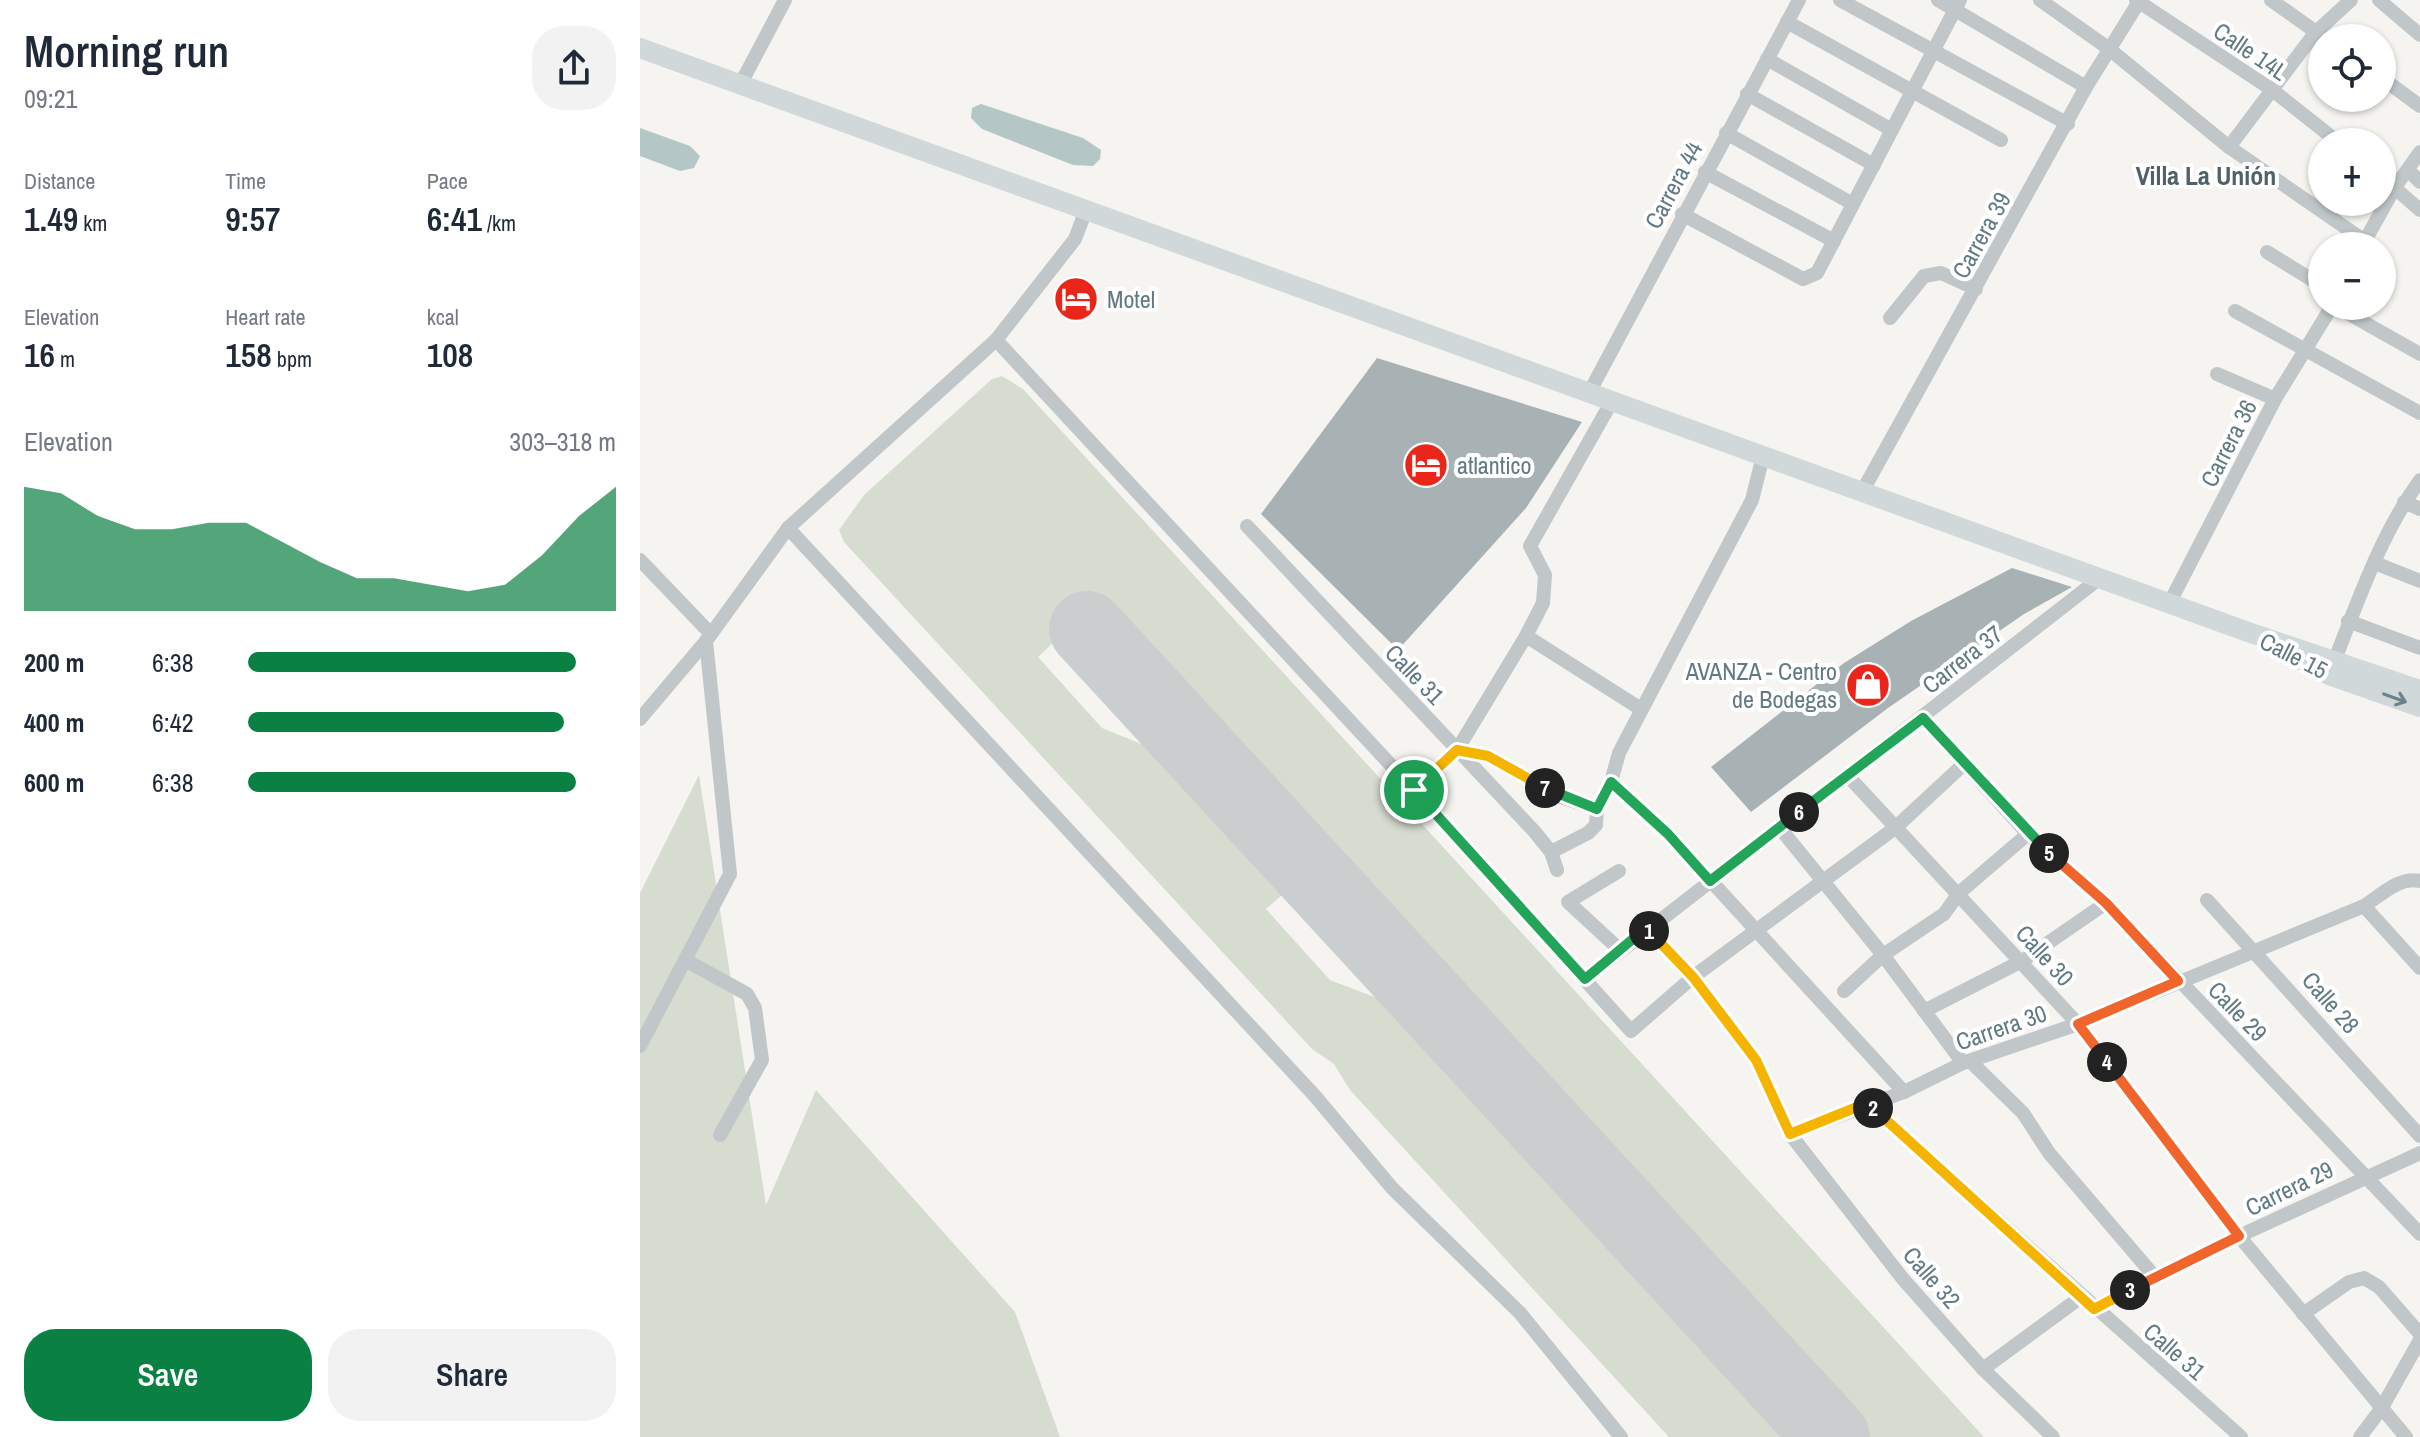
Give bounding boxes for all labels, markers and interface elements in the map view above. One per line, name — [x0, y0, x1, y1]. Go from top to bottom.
street label: Calle 14L — [2208, 14, 2294, 88]
text: Morning run — [24, 21, 229, 81]
map controls — [2308, 24, 2396, 320]
button: locate — [2308, 24, 2396, 112]
button: share — [532, 26, 616, 110]
text: 09:21 — [24, 81, 77, 116]
button: + — [2308, 128, 2396, 216]
street label: Carrera 44 — [1637, 136, 1709, 234]
district label: Villa La Unión — [2136, 158, 2276, 193]
text: Distance — [24, 166, 95, 196]
text: Time — [225, 166, 266, 196]
text: Pace — [427, 166, 468, 196]
street label: Carrera 39 — [1944, 186, 2018, 284]
text: 1.49 — [24, 196, 78, 242]
text: 9:57 — [225, 196, 281, 242]
text: 6:41 — [427, 196, 482, 242]
text: km — [78, 208, 107, 238]
text: /km — [482, 208, 516, 238]
button: − — [2308, 232, 2396, 320]
hotel icon: Motel — [1052, 275, 1100, 323]
place label: Motel — [1107, 283, 1155, 315]
text: Elevation — [24, 302, 99, 332]
text: Heart rate — [225, 302, 306, 332]
text: kcal — [427, 302, 459, 332]
text: 16 — [24, 332, 55, 378]
text: 158 — [225, 332, 272, 378]
text: 108 — [427, 332, 473, 378]
text: m — [55, 344, 75, 374]
text: bpm — [272, 344, 312, 374]
street label: Carrera 36 — [2192, 394, 2264, 492]
text: Elevation — [24, 424, 113, 459]
text: 303–318 m — [509, 424, 616, 459]
hotel icon: atlantico — [1402, 441, 1450, 489]
place label: atlantico — [1457, 449, 1531, 481]
street label: Carrera 37 — [1915, 617, 2009, 701]
street label: Calle 15 — [2255, 624, 2333, 686]
street label: Calle 31 — [1378, 637, 1452, 711]
text: 200 m — [24, 645, 84, 680]
text: 6:38 — [152, 645, 194, 680]
place label: AVANZA - Centro de Bodegas — [1685, 655, 1837, 715]
shop icon: AVANZA - Centro de Bodegas — [1844, 661, 1892, 709]
one-way arrow — [2383, 692, 2407, 706]
text: 400 m — [24, 705, 84, 740]
text: 6:42 — [152, 705, 194, 740]
pin — [1380, 756, 1448, 824]
text: 600 m — [24, 765, 84, 800]
text: 6:38 — [152, 765, 194, 800]
icon: arrive — [1392, 768, 1436, 812]
pin: 7 — [1525, 768, 1565, 808]
text: 7 — [1540, 773, 1550, 803]
pin: 6 — [1779, 792, 1819, 832]
text: 6 — [1794, 797, 1804, 827]
pin: 5 — [2029, 833, 2069, 873]
text: 5 — [2044, 838, 2054, 868]
pin: 1 — [1629, 911, 1669, 951]
text: 1 — [1644, 916, 1654, 946]
street label: Calle 30 — [2009, 917, 2081, 993]
street label: Calle 28 — [2295, 964, 2367, 1040]
street label: Calle 29 — [2201, 974, 2275, 1048]
street label: Carrera 30 — [1951, 997, 2051, 1057]
pin: 4 — [2087, 1042, 2127, 1082]
text: 4 — [2102, 1047, 2112, 1077]
pin: 2 — [1853, 1088, 1893, 1128]
text: 2 — [1868, 1093, 1878, 1123]
street label: Carrera 29 — [2240, 1153, 2338, 1223]
street label: Calle 32 — [1896, 1239, 1968, 1315]
pin: 3 — [2110, 1270, 2150, 1310]
text: 3 — [2125, 1275, 2135, 1305]
street label: Calle 31 — [2137, 1315, 2213, 1387]
button: Save — [24, 1329, 312, 1421]
button: Share — [328, 1329, 616, 1421]

